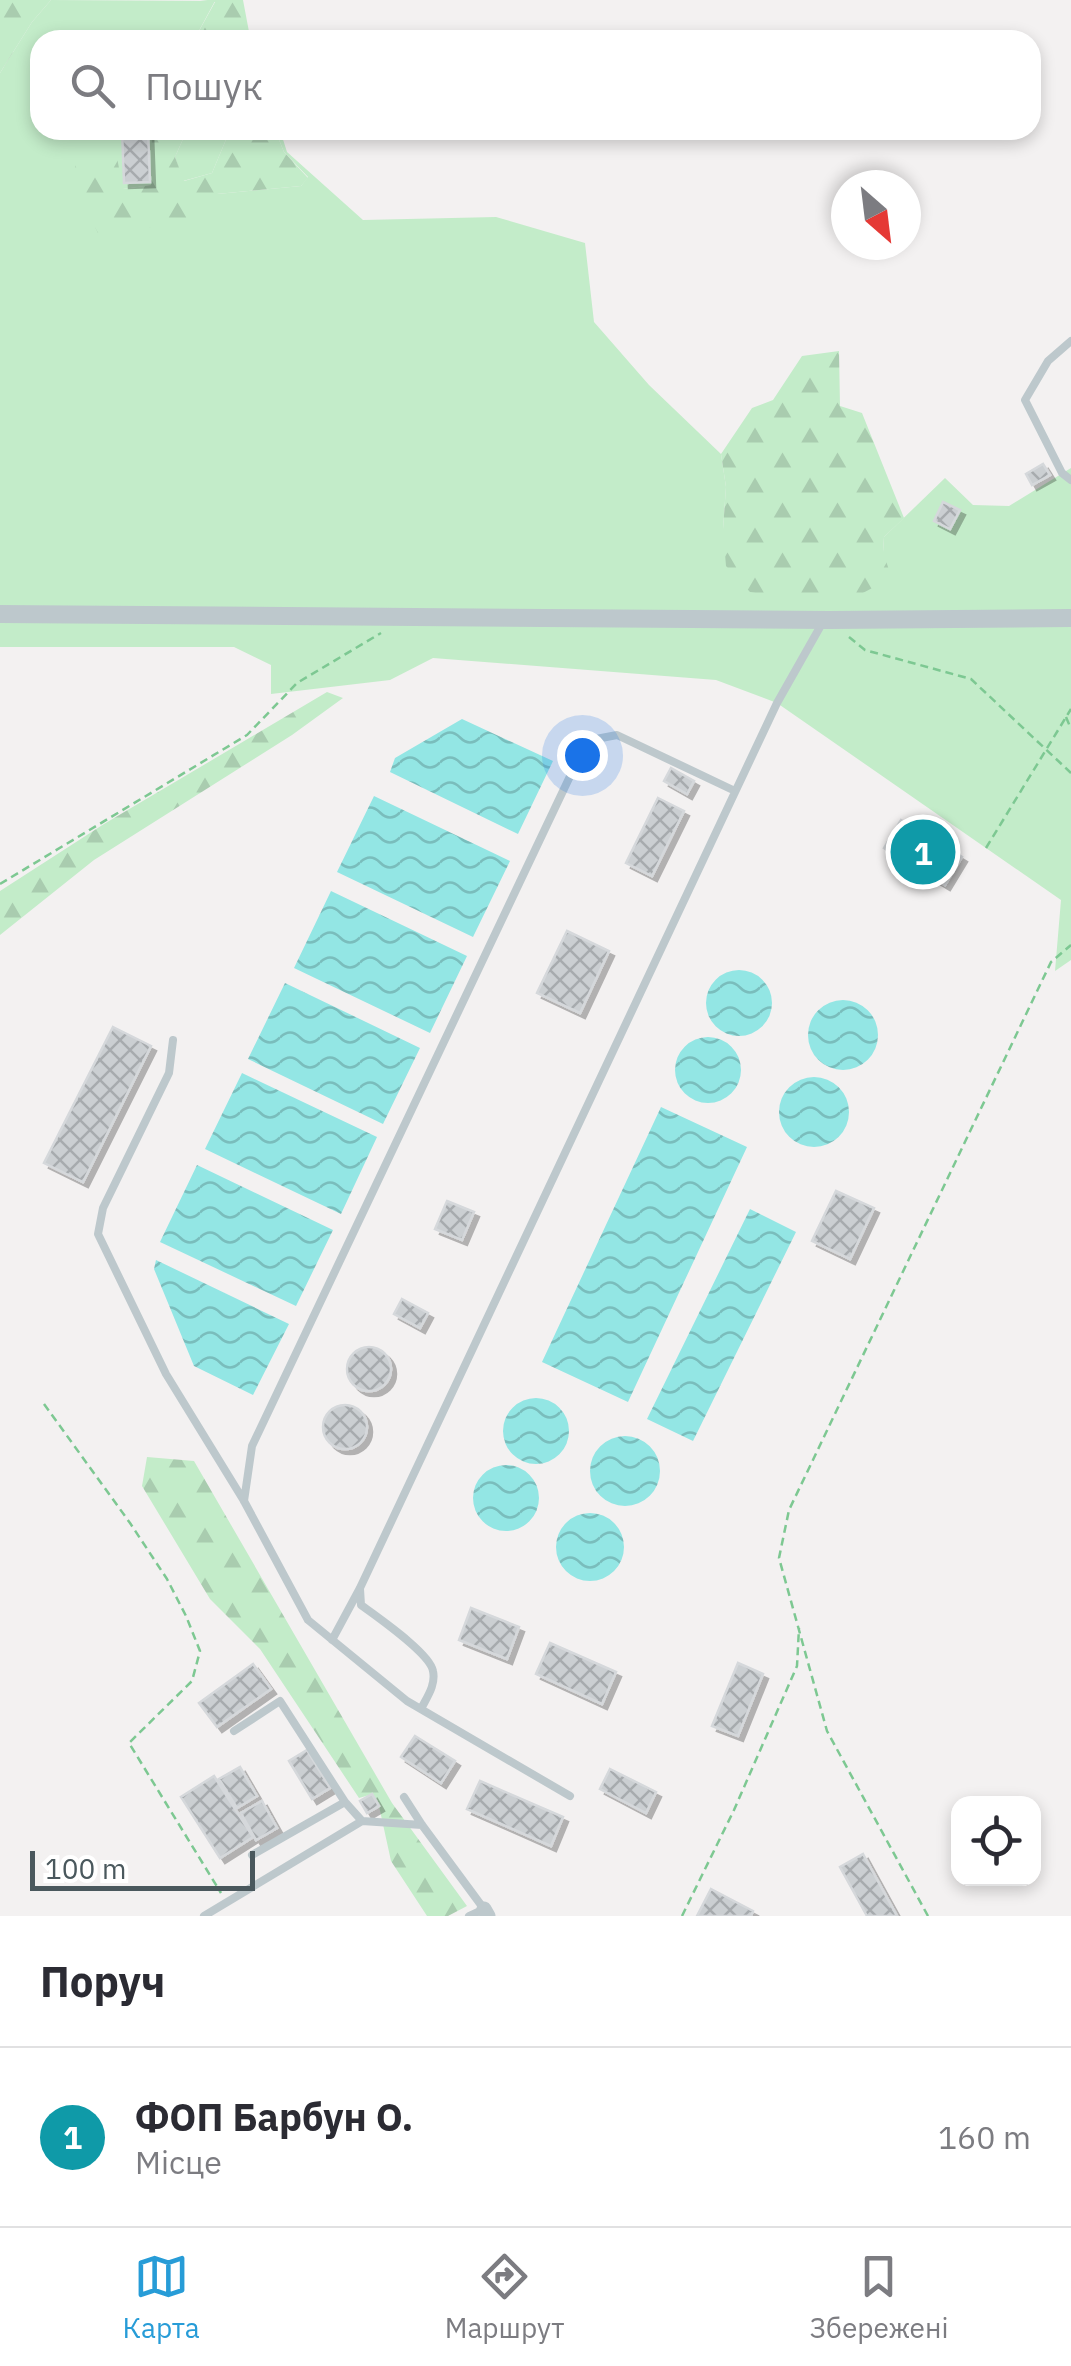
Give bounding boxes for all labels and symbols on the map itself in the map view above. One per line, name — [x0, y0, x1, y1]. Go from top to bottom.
north arrow — [831, 170, 921, 260]
your location — [557, 730, 608, 781]
pin: 1 — [890, 814, 956, 890]
scale bar — [30, 1846, 255, 1890]

